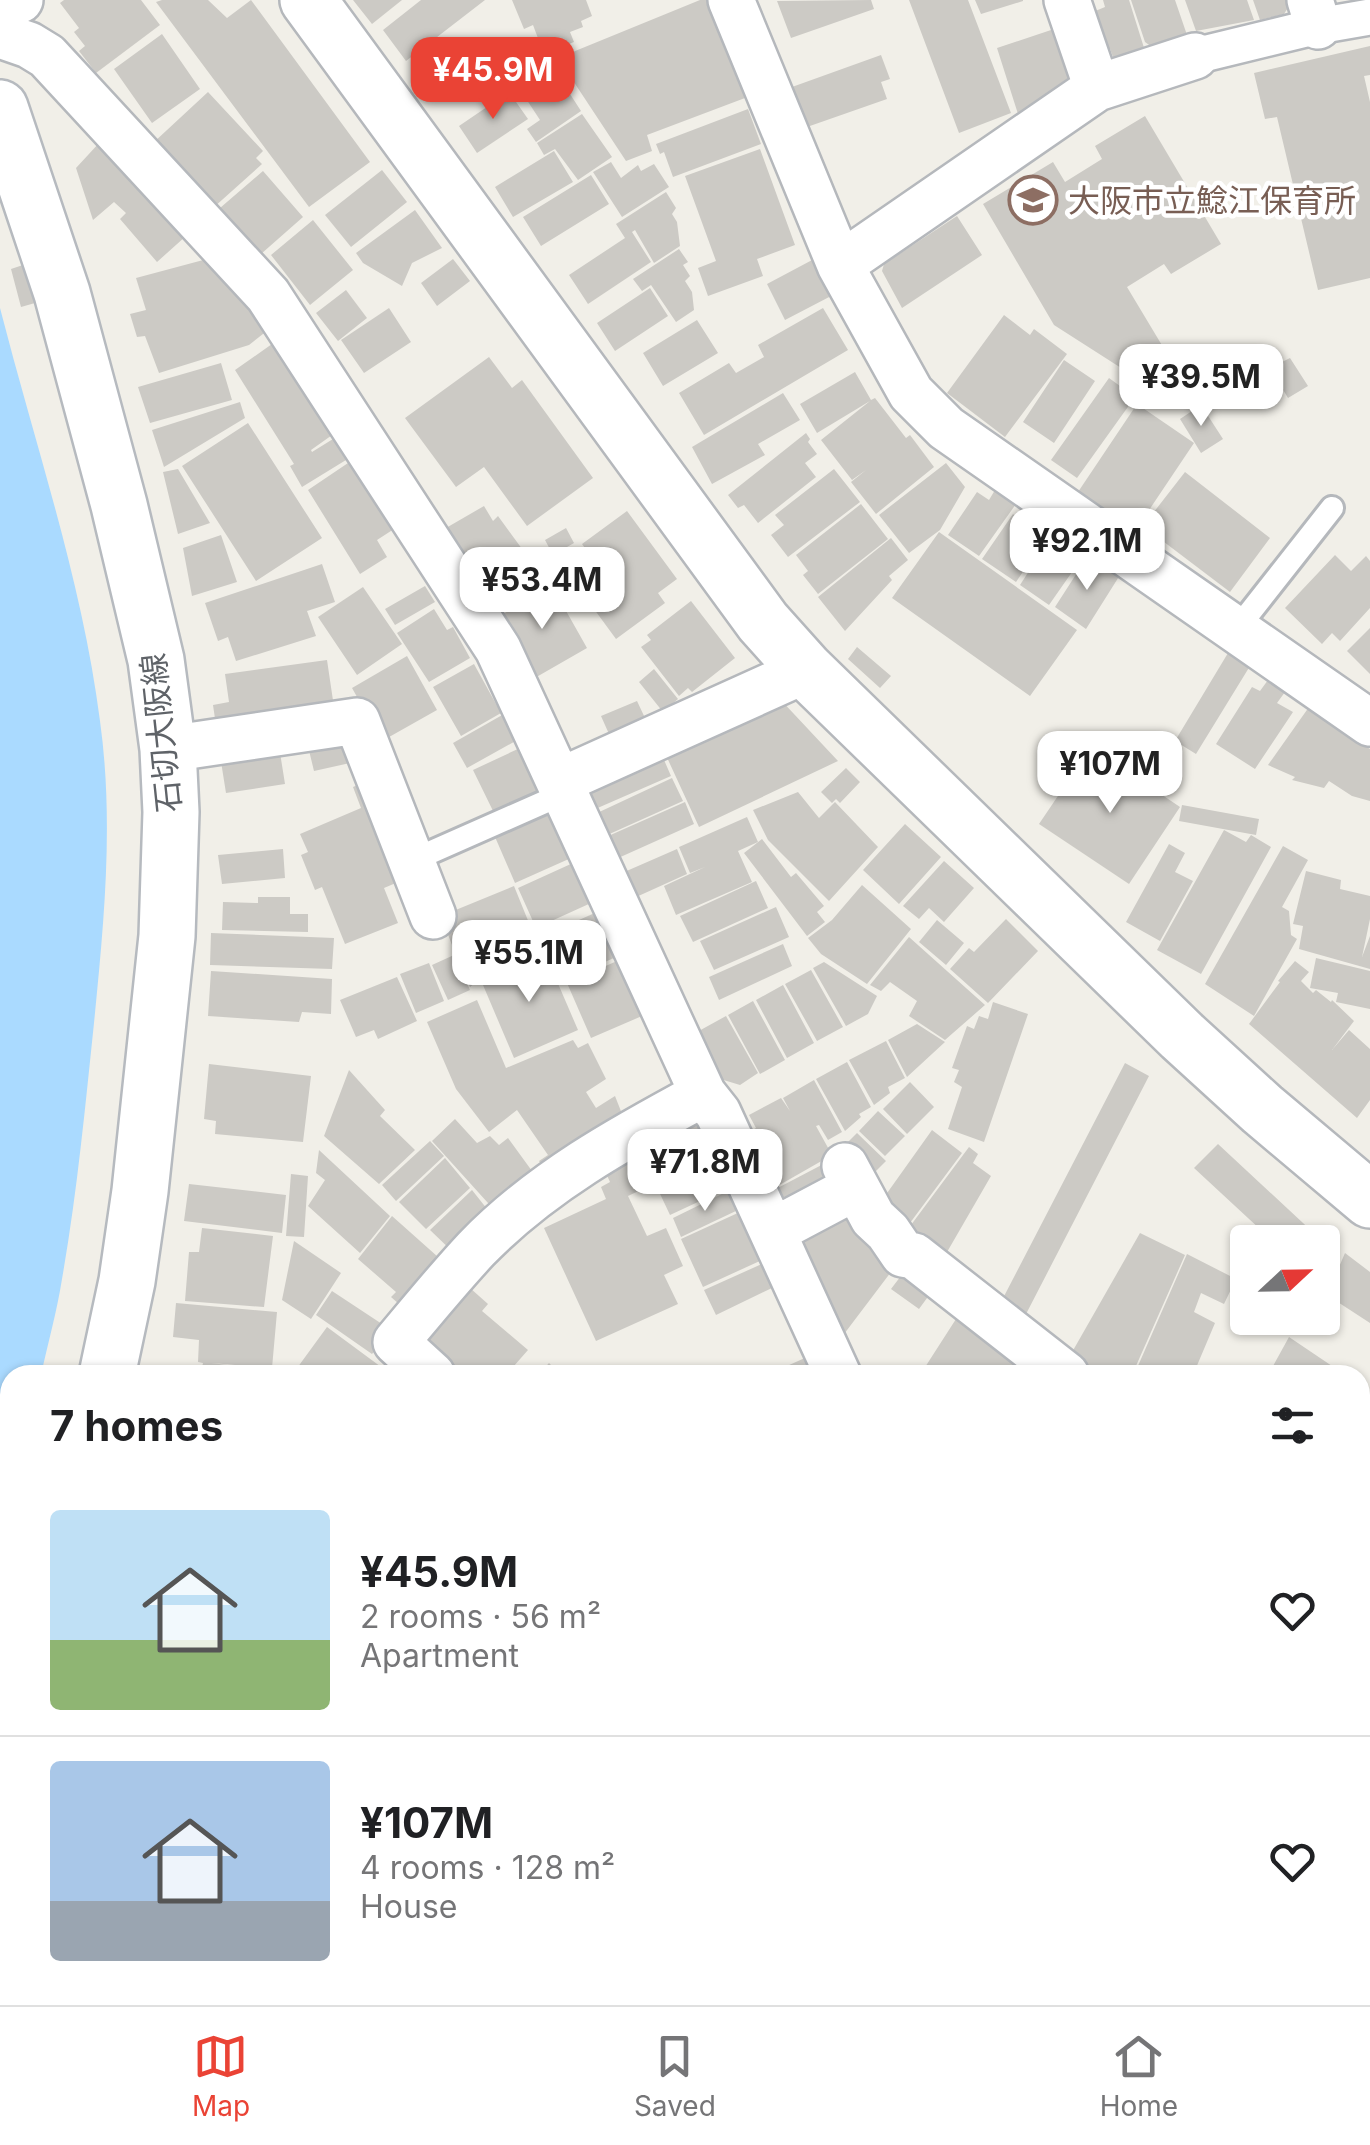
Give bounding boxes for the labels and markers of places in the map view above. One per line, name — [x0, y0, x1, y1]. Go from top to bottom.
pin: ¥45.9M — [412, 37, 574, 122]
school or university icon: 大阪市立鯰江保育所 — [1007, 174, 1059, 226]
place label: 大阪市立鯰江保育所 — [1068, 181, 1356, 220]
pin: ¥39.5M — [1120, 344, 1282, 429]
pin: ¥92.1M — [1006, 508, 1168, 593]
pin: ¥53.4M — [461, 547, 623, 632]
pin: ¥107M — [1040, 731, 1180, 816]
pin: ¥55.1M — [448, 920, 610, 1005]
pin: ¥71.8M — [624, 1129, 786, 1214]

